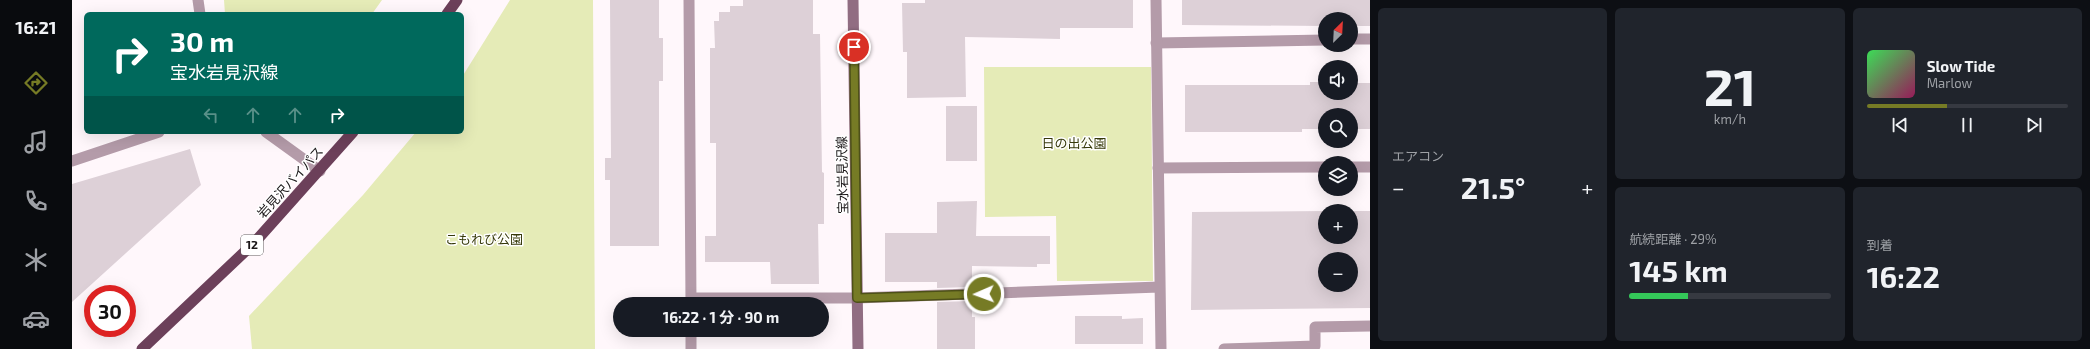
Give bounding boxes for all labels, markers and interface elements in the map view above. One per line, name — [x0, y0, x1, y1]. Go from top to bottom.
north arrow — [1318, 12, 1358, 52]
map controls — [1318, 12, 1358, 292]
text: 16:21 — [15, 16, 57, 38]
text: 30 m — [170, 24, 234, 58]
icon: right — [104, 28, 156, 80]
pin — [837, 30, 871, 64]
icon: arrive — [843, 36, 865, 58]
text: 21 — [1704, 54, 1756, 116]
text: Slow Tide — [1927, 57, 1995, 75]
button: sound — [1318, 60, 1358, 100]
text: 宝水岩見沢線 — [170, 61, 278, 83]
icon: directions — [22, 69, 50, 97]
text: Marlow — [1927, 75, 1972, 91]
icon: left — [200, 104, 222, 126]
icon: ahead — [242, 104, 264, 126]
icon: ahead — [284, 104, 306, 126]
icon: right — [326, 104, 348, 126]
button: search — [1318, 108, 1358, 148]
text: km/h — [1714, 111, 1746, 127]
icon: previous — [1889, 114, 1911, 136]
icon: pause — [1956, 114, 1978, 136]
icon: next — [2023, 114, 2045, 136]
icon: music — [22, 128, 50, 156]
park label: 日の出公園 — [1041, 135, 1107, 151]
street label: 宝水岩見沢線 — [833, 136, 851, 214]
street label: 岩見沢バイパス — [254, 143, 326, 221]
text: エアコン — [1392, 148, 1444, 164]
button: layers — [1318, 156, 1358, 196]
text: 21.5° — [1461, 169, 1525, 205]
text: − — [1392, 174, 1405, 200]
text: + — [1581, 174, 1593, 200]
icon: phone — [22, 187, 50, 215]
button: + — [1318, 204, 1358, 244]
park label: こもれび公園 — [445, 231, 523, 247]
text: 航続距離 · 29% — [1629, 231, 1717, 247]
road number: 12 — [241, 235, 263, 255]
text: 到着 — [1867, 237, 1893, 253]
icon: climate — [22, 246, 50, 274]
button: − — [1318, 252, 1358, 292]
text: 145 km — [1629, 252, 1728, 288]
text: 16:22 — [1867, 258, 1940, 294]
position arrow — [963, 273, 1005, 315]
speed limit sign: 30 — [84, 285, 136, 337]
icon: car — [22, 305, 50, 333]
text: 16:22 · 1 分 · 90 m — [663, 308, 779, 326]

